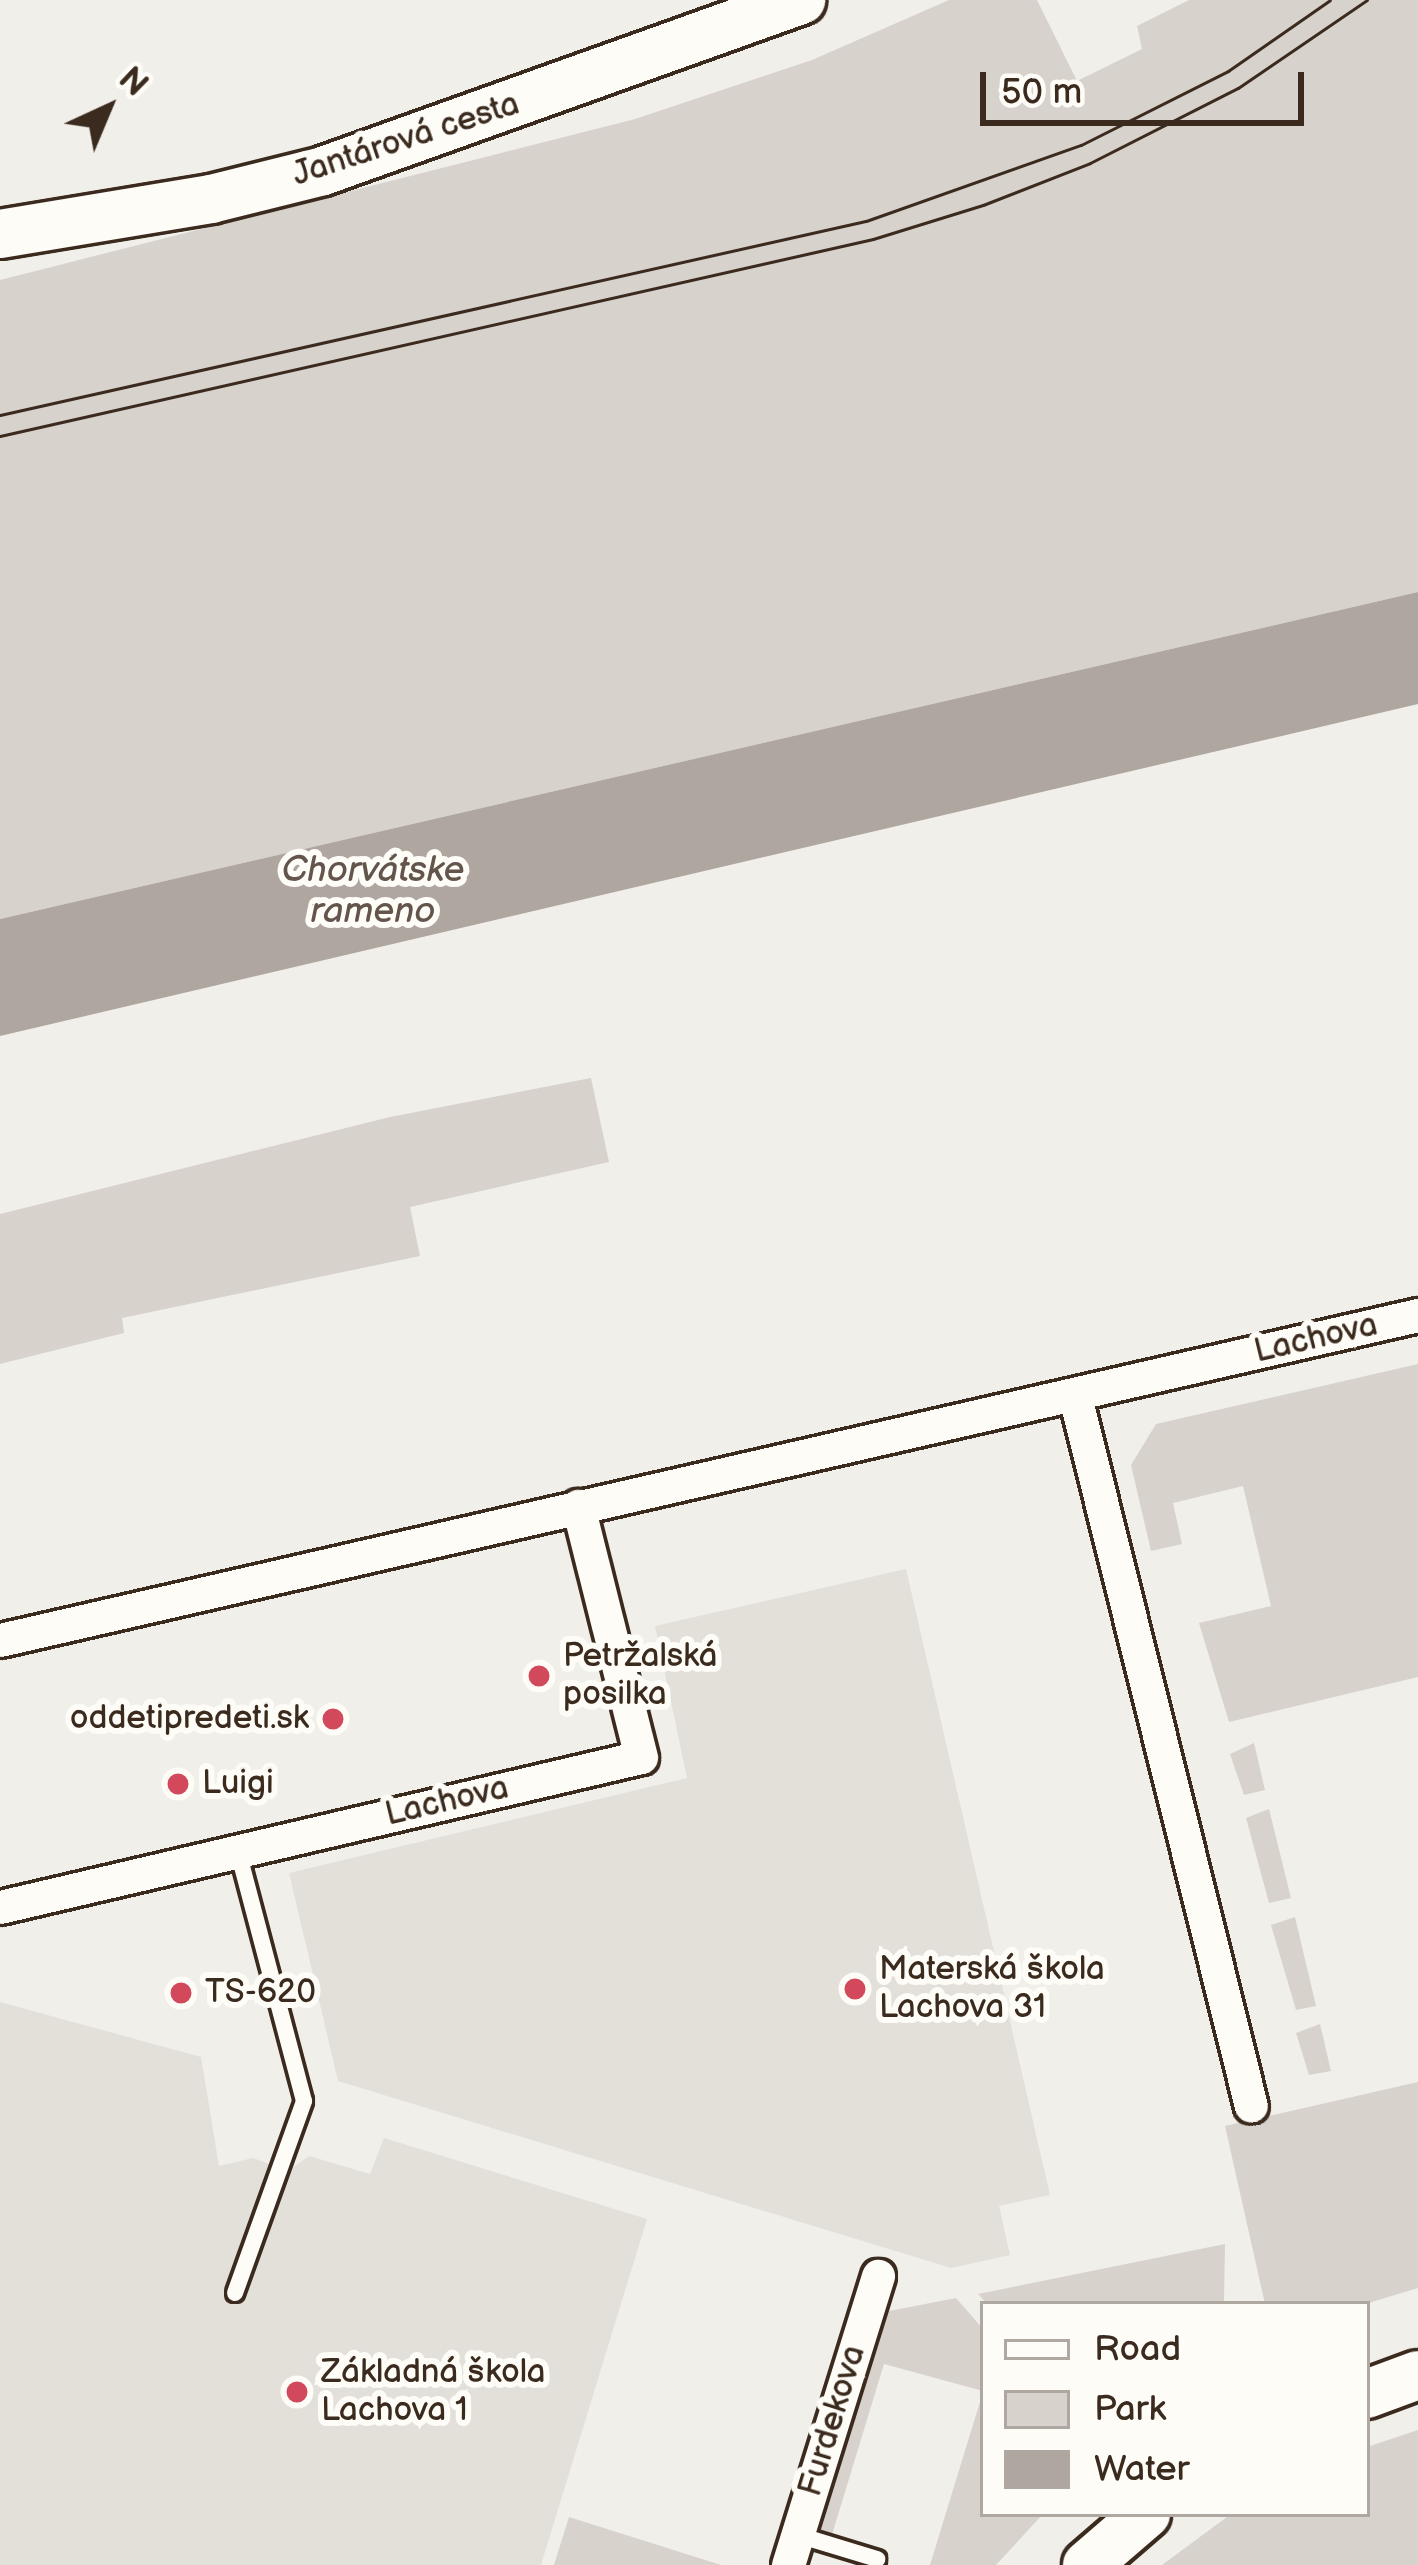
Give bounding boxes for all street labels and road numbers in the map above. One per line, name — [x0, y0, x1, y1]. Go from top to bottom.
street label: Jantárová cesta — [288, 85, 524, 195]
street label: Lachova — [1251, 1306, 1381, 1372]
street label: Lachova — [382, 1769, 512, 1835]
street label: Furdekova — [791, 2341, 875, 2501]

